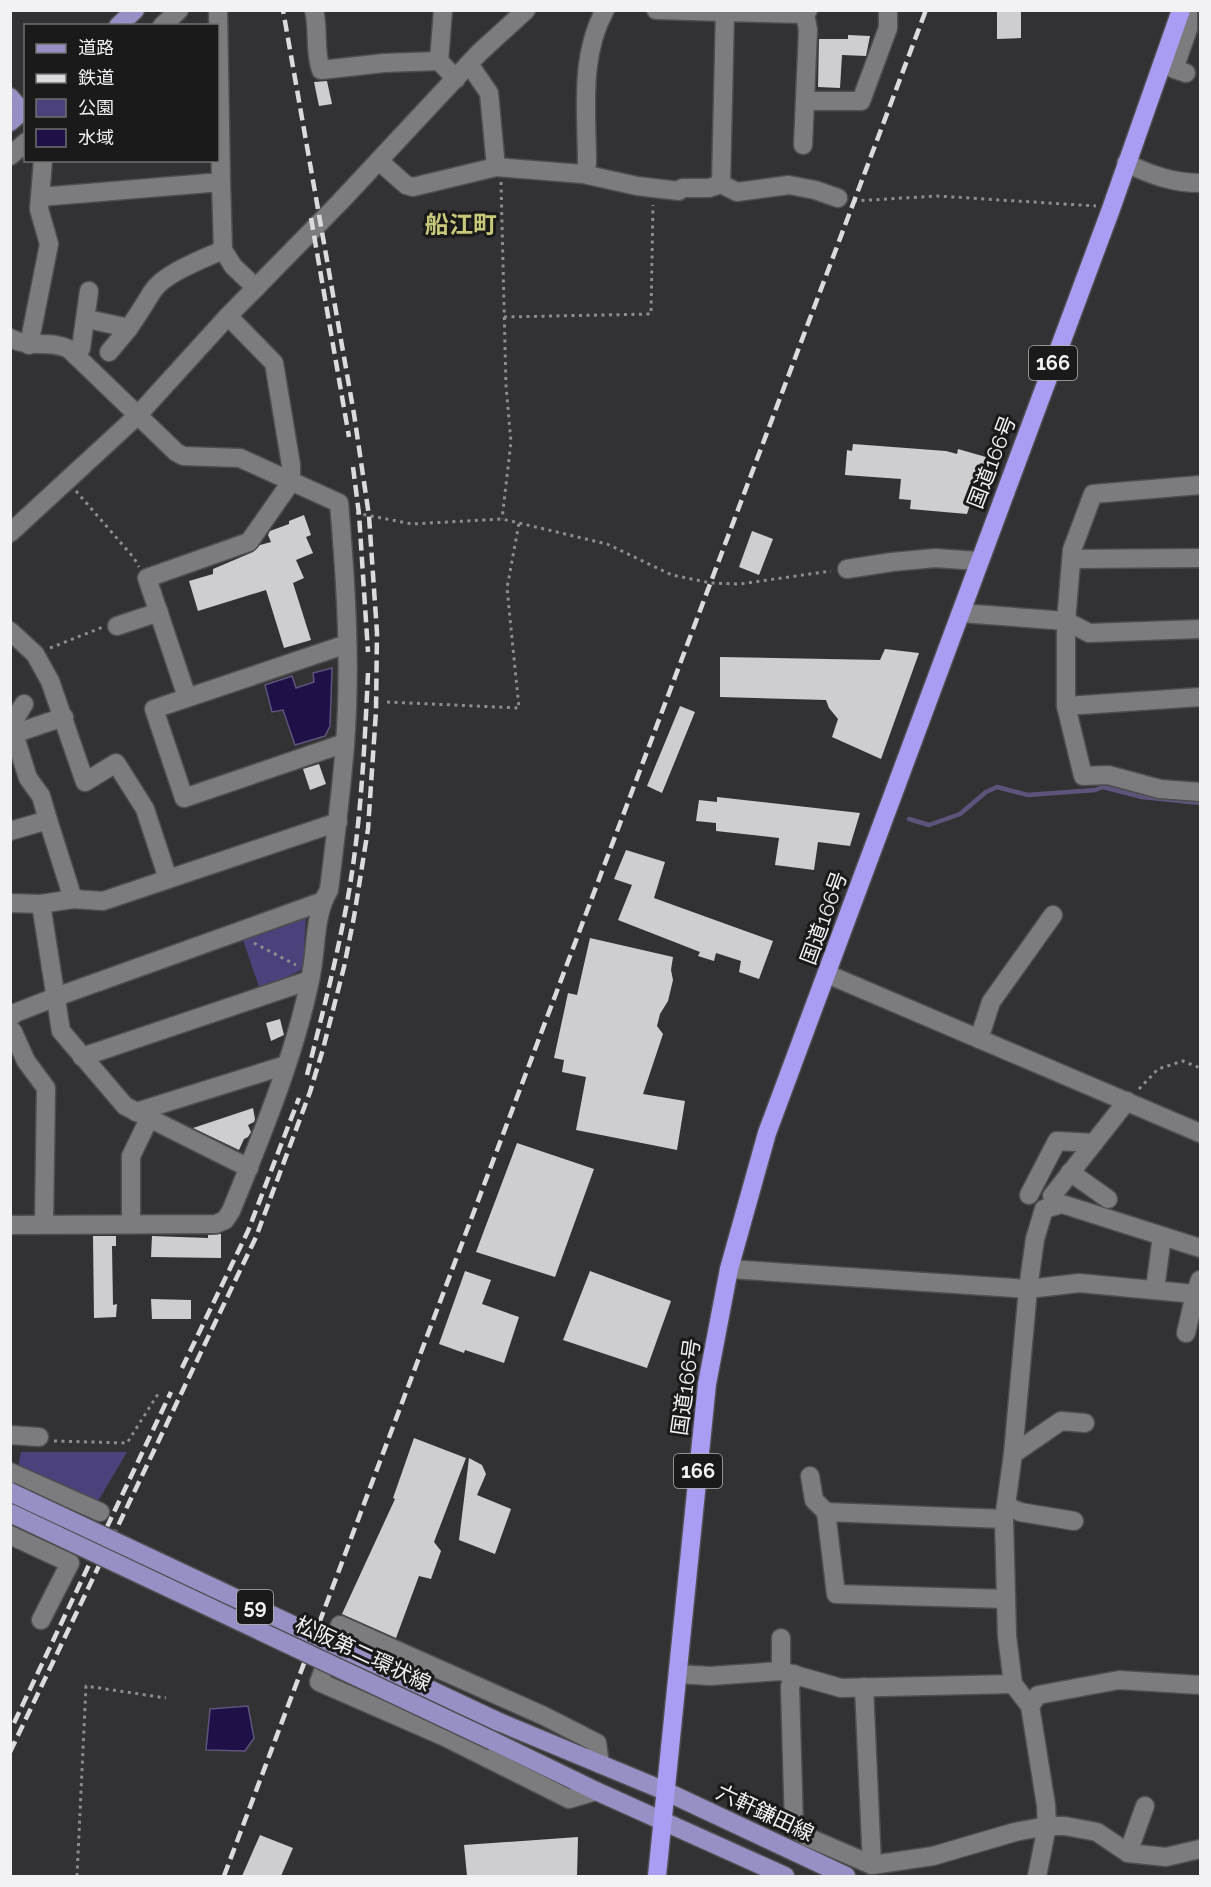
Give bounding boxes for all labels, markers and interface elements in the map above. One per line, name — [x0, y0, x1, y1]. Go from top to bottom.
legend — [24, 24, 219, 162]
text: 道路 — [78, 37, 114, 58]
text: 鉄道 — [78, 67, 114, 88]
text: 公園 — [78, 97, 114, 118]
text: 水域 — [78, 127, 114, 148]
district label: 船江町 — [425, 210, 497, 239]
road number: 166 — [1029, 346, 1077, 380]
street label: 国道166号 — [962, 412, 1021, 512]
street label: 国道166号 — [795, 868, 852, 968]
street label: 国道166号 — [666, 1337, 705, 1437]
road number: 166 — [674, 1454, 722, 1488]
road number: 59 — [237, 1590, 273, 1624]
street label: 松阪第二環状線 — [291, 1611, 435, 1696]
street label: 六軒鎌田線 — [712, 1779, 818, 1846]

